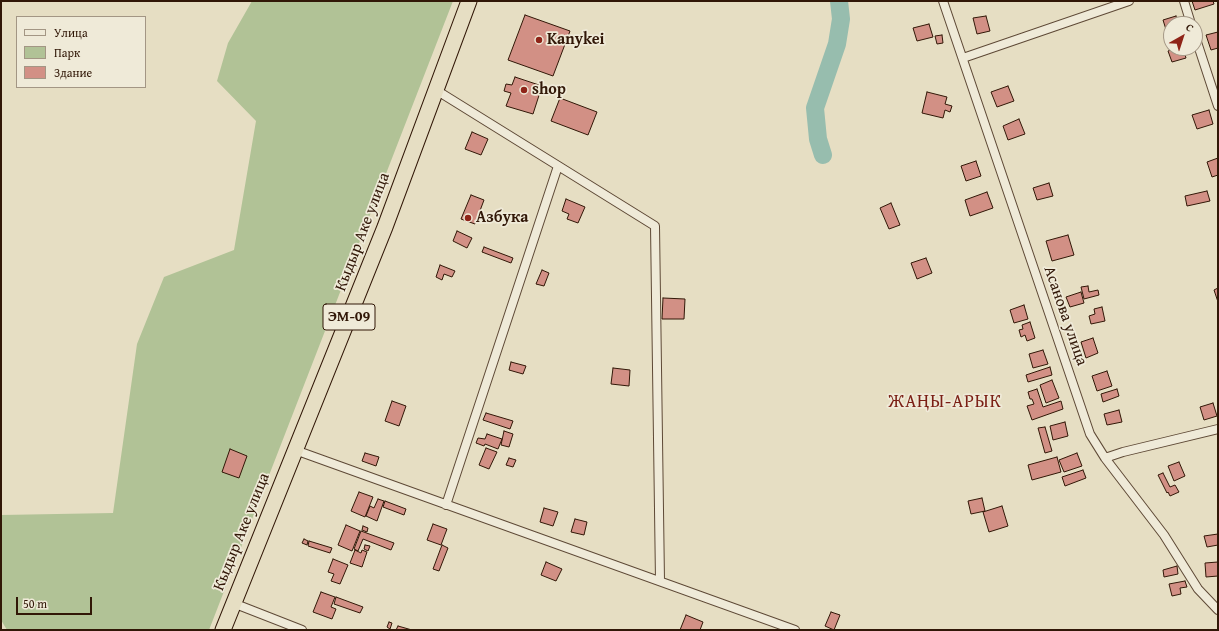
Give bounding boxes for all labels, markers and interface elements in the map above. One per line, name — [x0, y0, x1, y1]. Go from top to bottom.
legend — [16, 16, 146, 88]
north arrow — [1163, 16, 1203, 56]
text: С — [1182, 19, 1197, 36]
text: Улица — [54, 24, 88, 41]
place label: Kanykei — [547, 30, 605, 50]
marker: Kanykei — [534, 35, 544, 45]
text: Парк — [54, 44, 80, 61]
text: Здание — [54, 64, 92, 81]
place label: shop — [532, 80, 566, 100]
marker: shop — [519, 85, 529, 95]
street label: Кыдыр Аке улица — [332, 170, 394, 294]
place label: Азбука — [476, 208, 528, 228]
marker: Азбука — [463, 213, 473, 223]
street label: Асанова улица — [1039, 264, 1091, 368]
road number: ЭМ-09 — [323, 304, 375, 330]
district label: ЖАҢЫ-АРЫК — [888, 391, 1002, 413]
street label: Кыдыр Аке улица — [210, 470, 274, 594]
scale bar — [18, 589, 94, 615]
text: 50 m — [23, 595, 47, 612]

